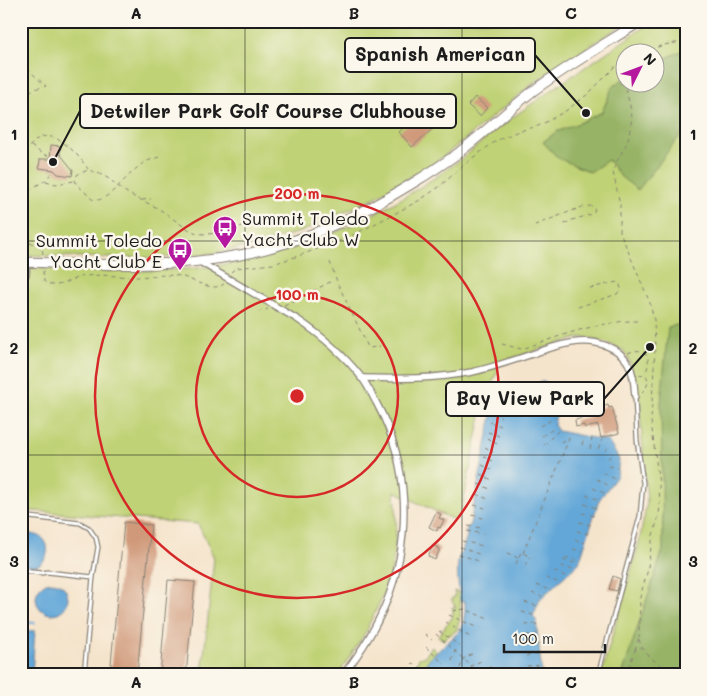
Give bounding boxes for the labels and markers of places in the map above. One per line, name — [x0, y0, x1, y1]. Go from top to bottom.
callout: Spanish American — [345, 38, 535, 72]
callout: Detwiler Park Golf Course Clubhouse — [80, 94, 456, 128]
place label: Summit Toledo Yacht Club W — [242, 206, 369, 251]
bus stop icon: Summit Toledo Yacht Club W — [212, 215, 238, 249]
place label: Summit Toledo Yacht Club E — [36, 228, 162, 273]
bus stop icon: Summit Toledo Yacht Club E — [167, 237, 193, 271]
callout: Bay View Park — [446, 382, 604, 416]
centre of rings — [288, 387, 306, 405]

